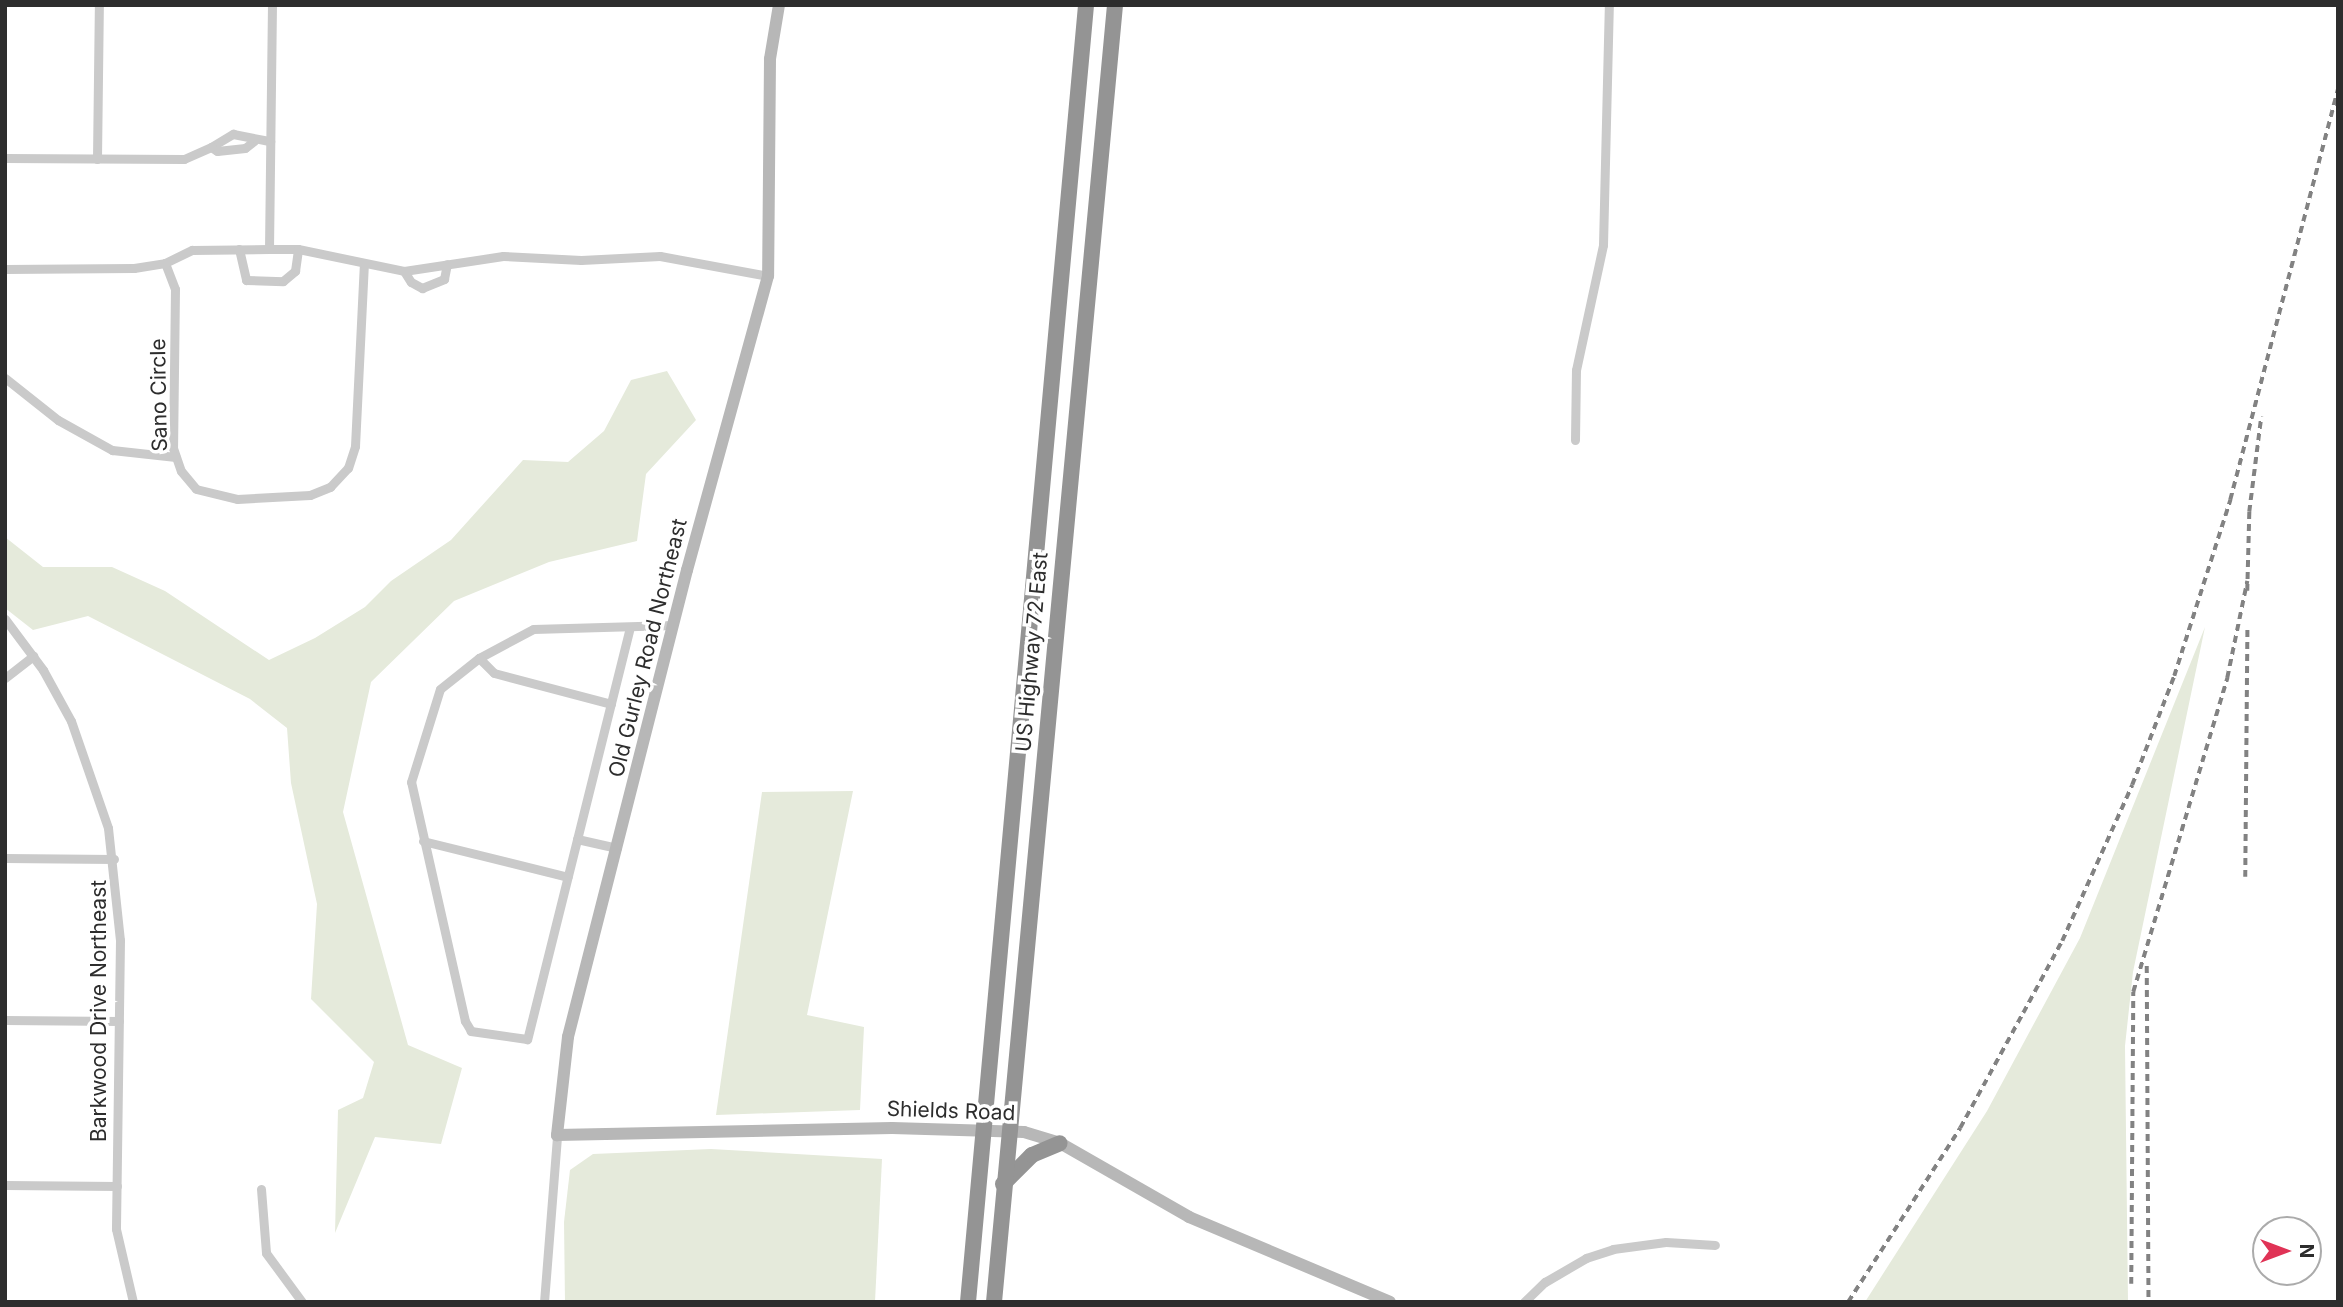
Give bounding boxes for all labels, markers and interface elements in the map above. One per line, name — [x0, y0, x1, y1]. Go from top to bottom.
street label: Sano Circle — [145, 338, 173, 452]
street label: Old Gurley Road Northeast — [604, 516, 692, 780]
street label: US Highway 72 East — [1011, 551, 1053, 753]
street label: Barkwood Drive Northeast — [86, 880, 112, 1142]
street label: Shields Road — [886, 1096, 1016, 1126]
north arrow — [2252, 1216, 2322, 1286]
text: N — [2295, 1244, 2318, 1258]

